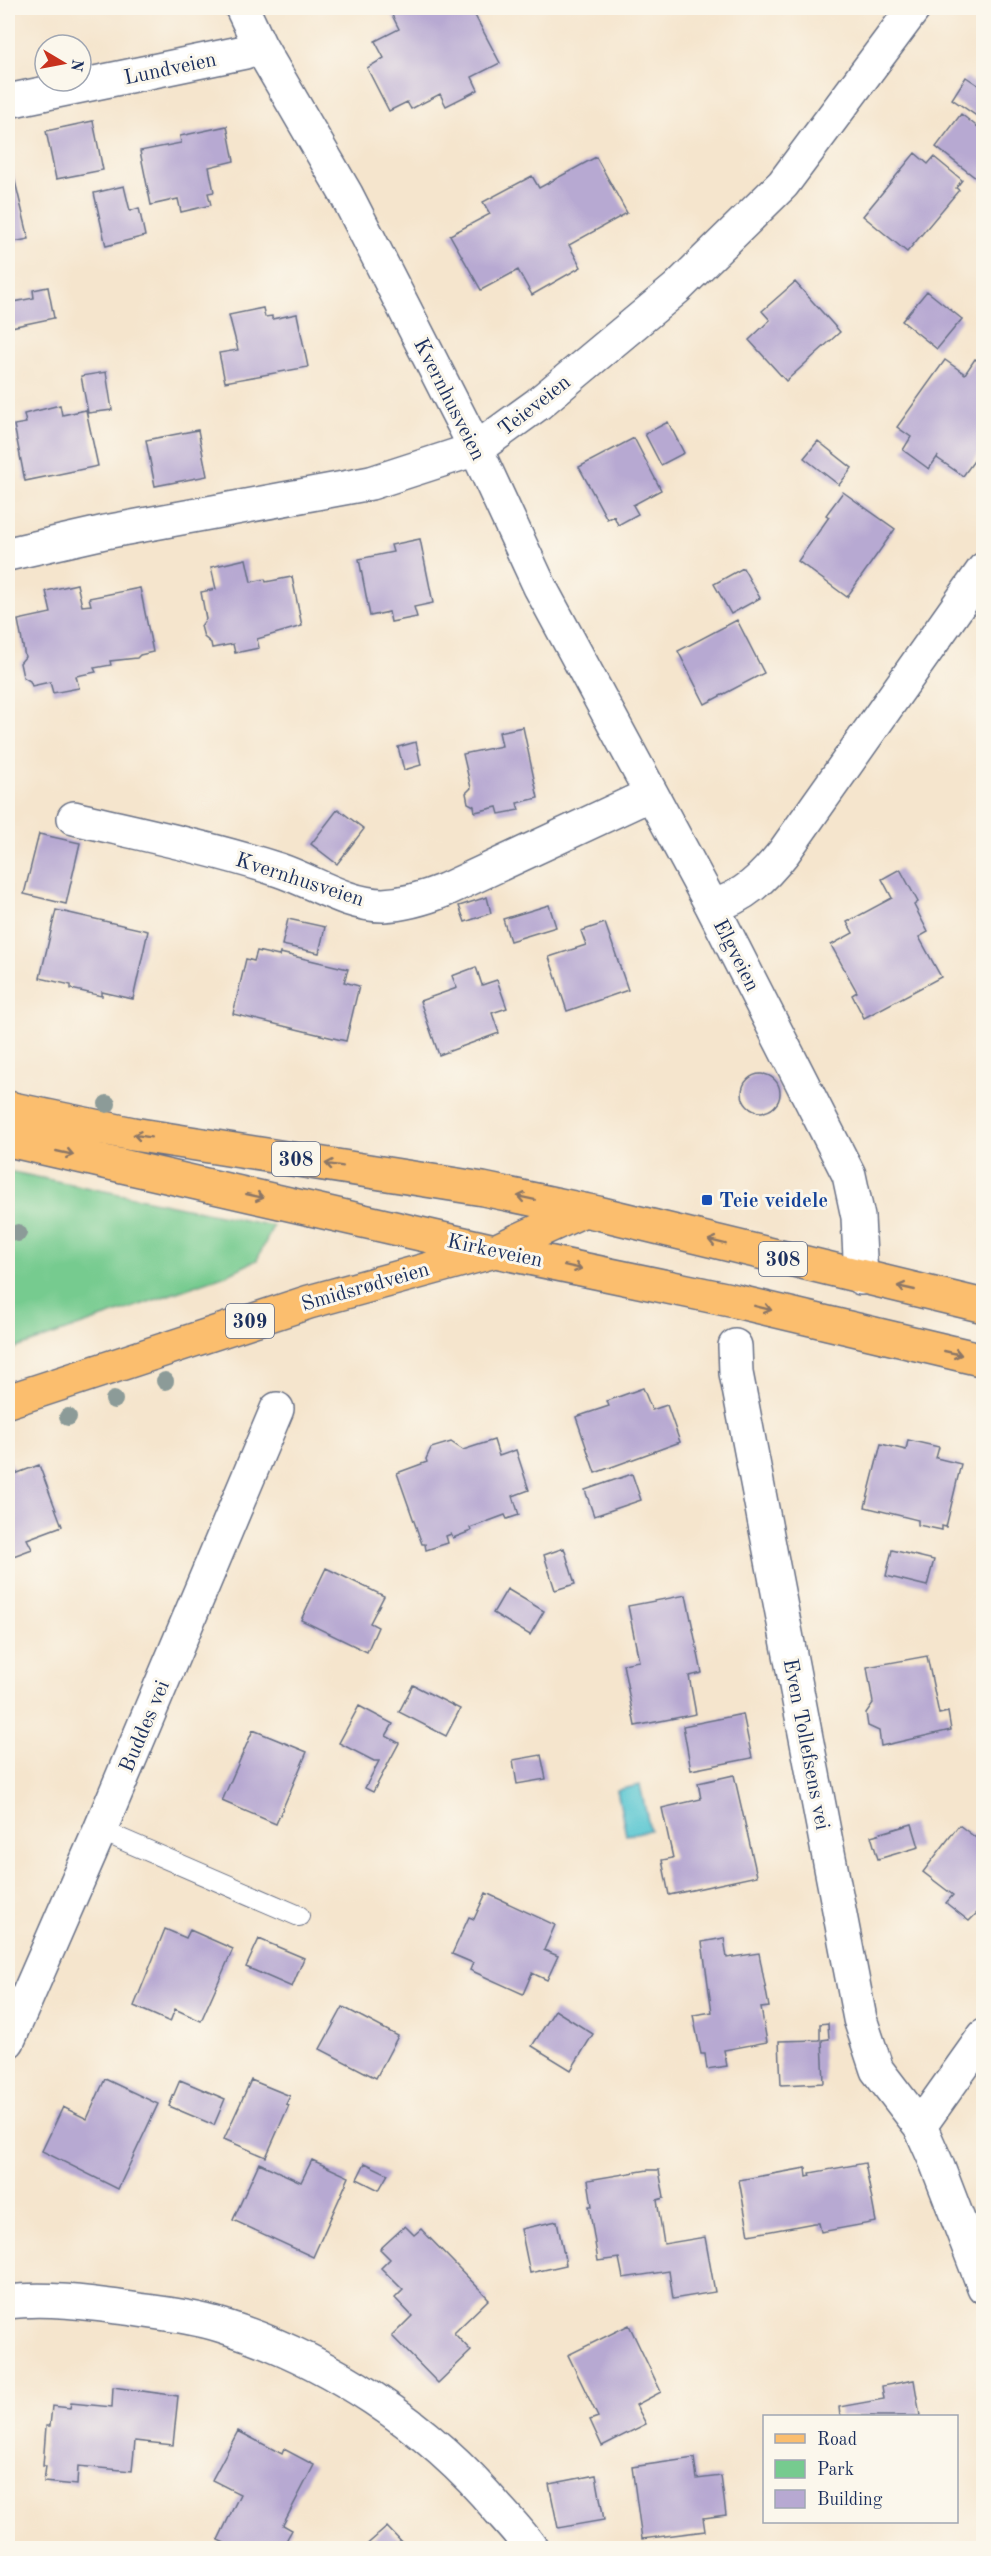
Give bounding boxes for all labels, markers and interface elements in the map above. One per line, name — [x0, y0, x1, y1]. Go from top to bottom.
north arrow — [33, 33, 93, 93]
street label: Lundveien — [122, 49, 218, 90]
text: N — [67, 58, 85, 73]
street label: Kvernhusveien — [409, 335, 488, 464]
street label: Teieveien — [495, 372, 575, 441]
street label: Kvernhusveien — [233, 850, 366, 911]
street label: Elgveien — [709, 916, 763, 995]
one-way arrow — [132, 1130, 152, 1141]
road number: 308 — [272, 1142, 320, 1176]
one-way arrow — [55, 1147, 74, 1159]
one-way arrow — [325, 1160, 345, 1171]
one-way arrow — [244, 1191, 264, 1202]
place label: Teie veidele — [719, 1191, 828, 1212]
one-way arrow — [517, 1192, 537, 1203]
marker: Teie veidele — [700, 1193, 714, 1207]
street label: Kirkeveien — [445, 1231, 544, 1272]
one-way arrow — [707, 1236, 726, 1248]
road number: 308 — [759, 1242, 807, 1276]
street label: Smidsrødveien — [299, 1259, 432, 1316]
one-way arrow — [562, 1262, 582, 1273]
one-way arrow — [897, 1282, 916, 1294]
one-way arrow — [753, 1303, 772, 1315]
road number: 309 — [226, 1304, 274, 1338]
one-way arrow — [943, 1347, 962, 1359]
street label: Even Tollefsens vei — [779, 1657, 832, 1832]
street label: Buddes vei — [117, 1678, 174, 1776]
legend — [763, 2415, 958, 2523]
text: Road — [817, 2431, 857, 2449]
text: Park — [817, 2461, 854, 2479]
text: Building — [817, 2491, 883, 2509]

